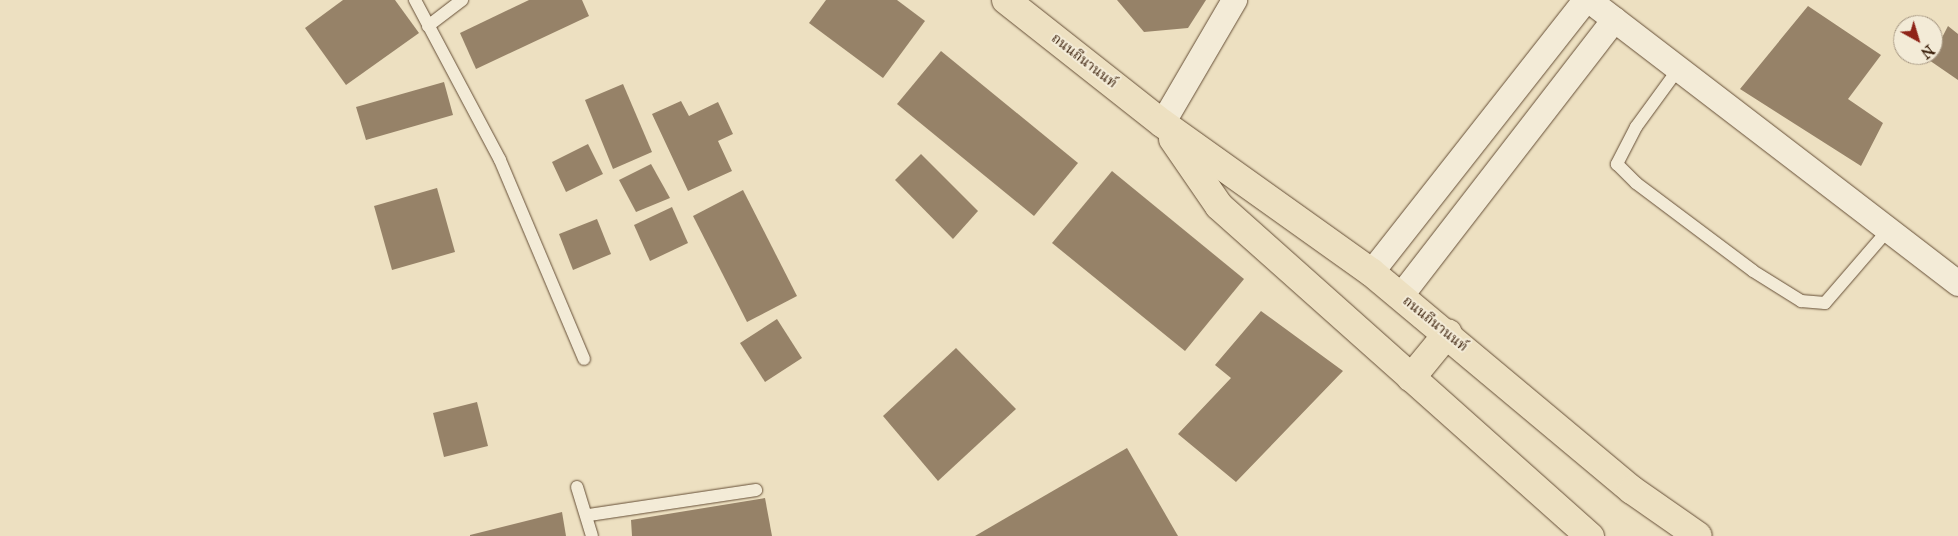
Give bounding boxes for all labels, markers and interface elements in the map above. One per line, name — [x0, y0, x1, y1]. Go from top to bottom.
north arrow — [1893, 15, 1943, 65]
street label: ถนนถีนานนท์ — [1048, 30, 1120, 92]
text: N — [1917, 41, 1937, 62]
street label: ถนนถีนานนท์ — [1399, 293, 1471, 355]

